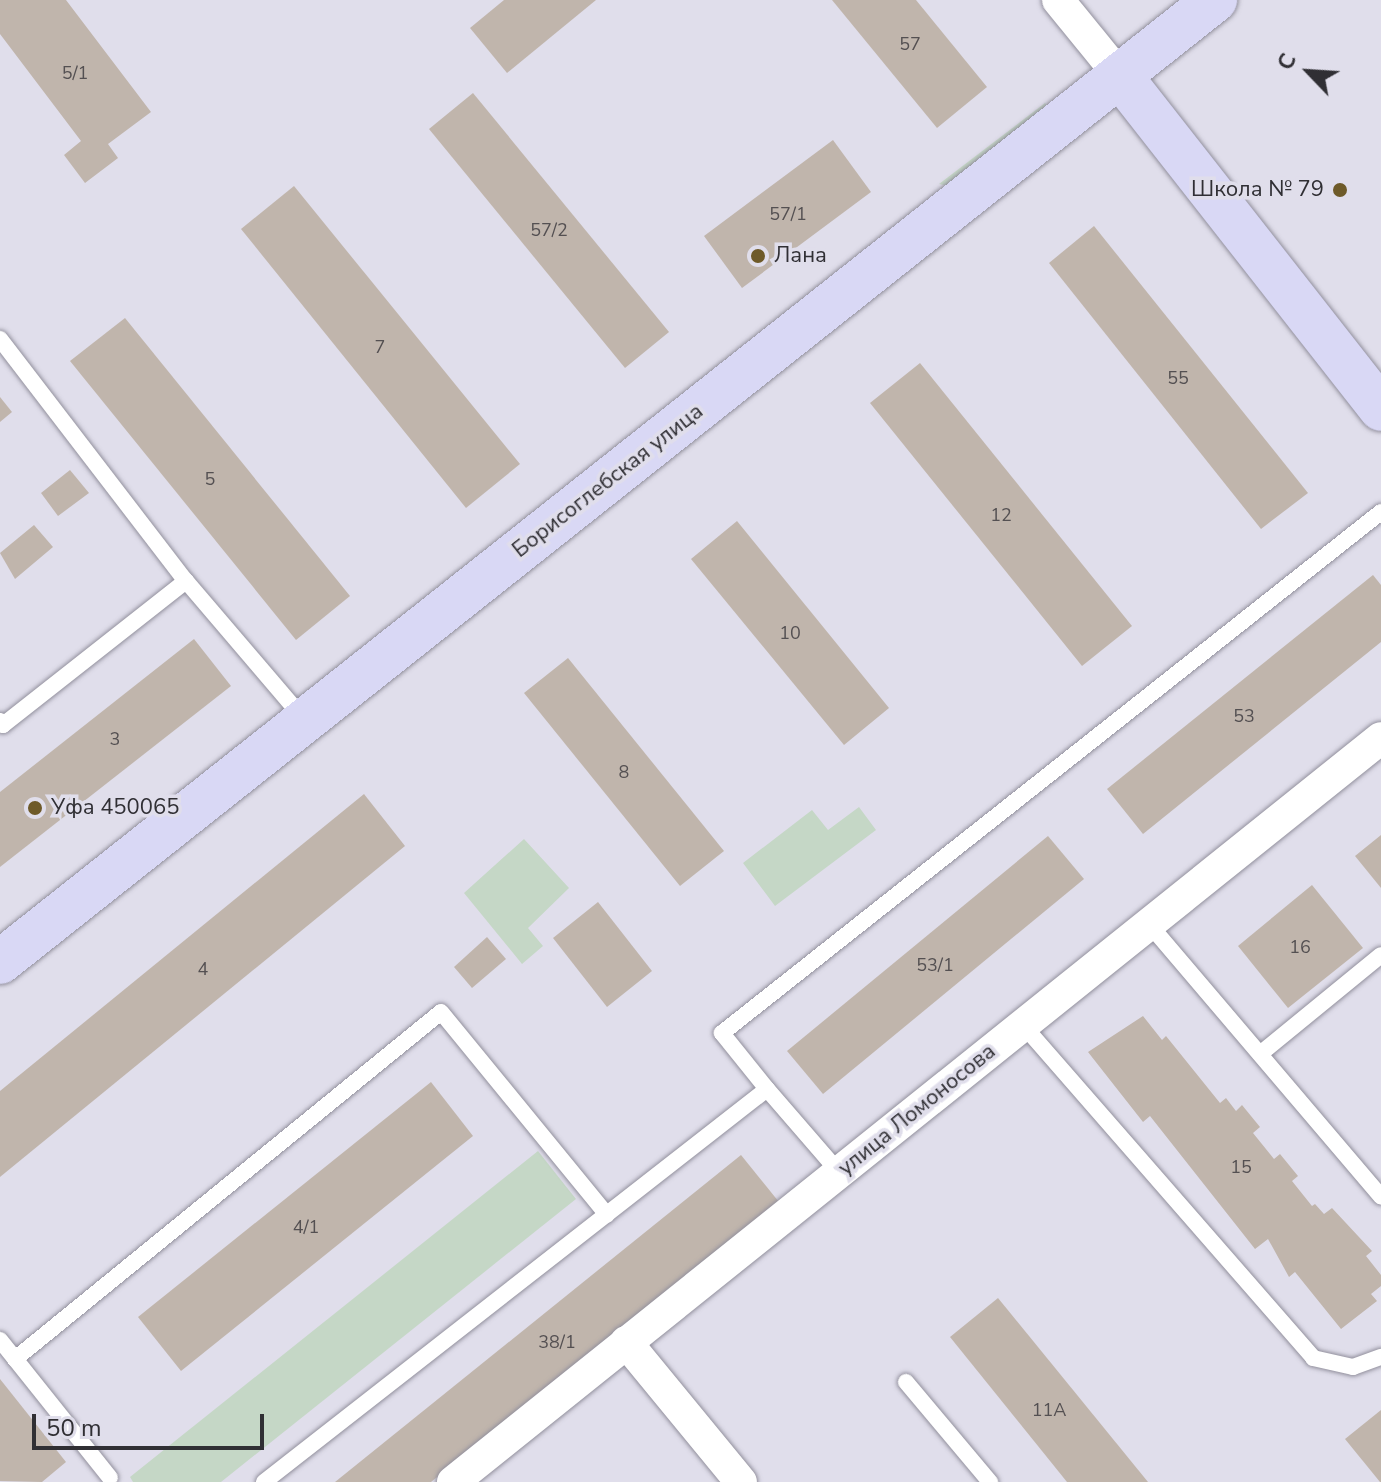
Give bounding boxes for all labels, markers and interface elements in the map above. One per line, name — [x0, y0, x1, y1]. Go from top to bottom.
north arrow — [1269, 32, 1349, 112]
house number: 57 — [899, 33, 921, 55]
text: С — [1270, 49, 1304, 75]
house number: 5/1 — [62, 62, 88, 84]
place label: Школа № 79 — [1191, 177, 1324, 203]
marker: Школа № 79 — [1331, 181, 1349, 199]
house number: 57/1 — [769, 203, 807, 225]
house number: 57/2 — [530, 219, 568, 241]
place label: Лана — [774, 243, 827, 269]
marker: Лана — [749, 247, 767, 265]
house number: 7 — [375, 336, 385, 358]
house number: 55 — [1167, 367, 1189, 389]
street label: Борисоглебская улица — [507, 398, 709, 564]
house number: 5 — [205, 468, 215, 490]
house number: 12 — [990, 504, 1012, 526]
house number: 10 — [779, 622, 801, 644]
house number: 53 — [1233, 705, 1255, 727]
house number: 3 — [110, 728, 120, 750]
house number: 8 — [619, 761, 629, 783]
place label: Уфа 450065 — [51, 795, 179, 821]
marker: Уфа 450065 — [26, 799, 44, 817]
house number: 16 — [1289, 936, 1311, 958]
house number: 53/1 — [916, 954, 954, 976]
house number: 4 — [198, 958, 208, 980]
street label: улица Ломоносова — [833, 1038, 1001, 1182]
house number: 15 — [1230, 1156, 1252, 1178]
house number: 4/1 — [293, 1216, 319, 1238]
house number: 38/1 — [538, 1331, 576, 1353]
scale bar — [36, 1398, 268, 1448]
house number: 11А — [1032, 1399, 1066, 1421]
text: 50 m — [46, 1412, 102, 1444]

